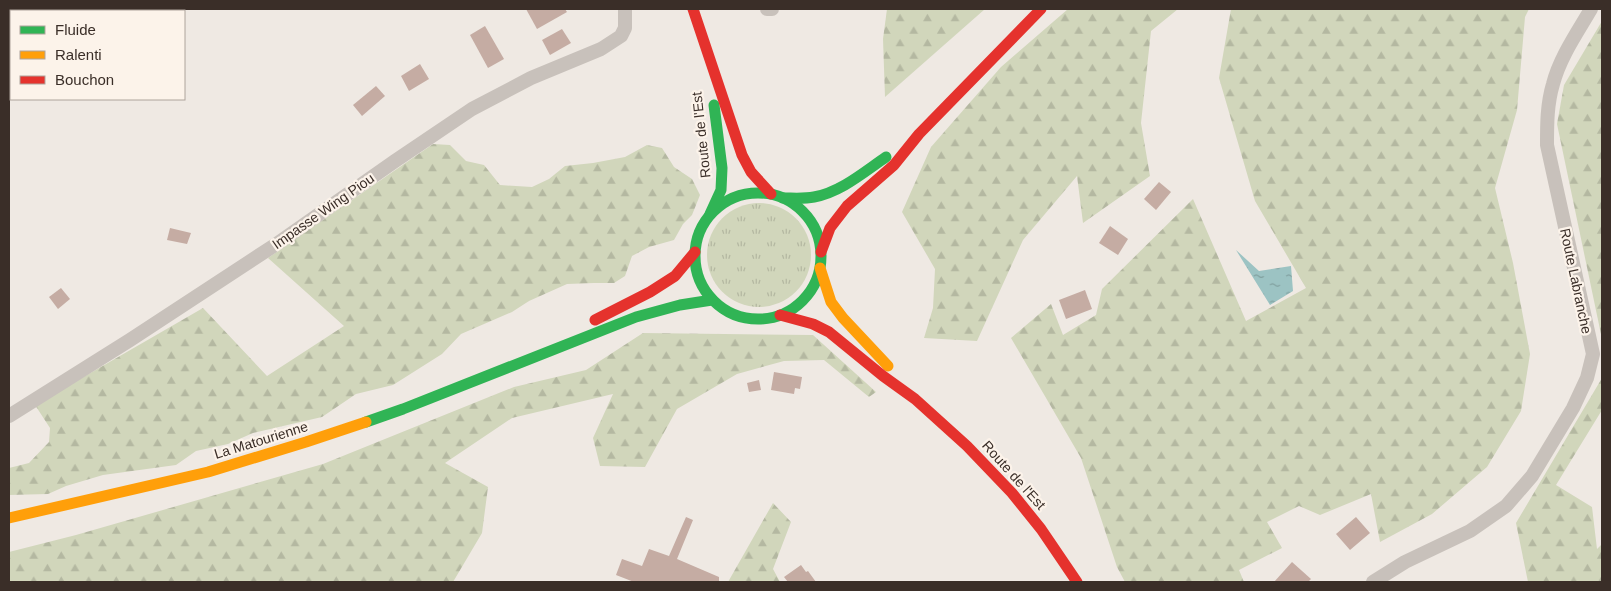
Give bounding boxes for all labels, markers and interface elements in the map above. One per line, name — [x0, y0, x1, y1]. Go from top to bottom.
legend — [10, 10, 185, 100]
text: Fluide — [55, 21, 96, 38]
text: Ralenti — [55, 46, 102, 63]
text: Bouchon — [55, 71, 114, 88]
street label: Route de l'Est — [689, 91, 713, 179]
street label: Impasse Wing Piou — [269, 170, 377, 252]
street label: Route Labranche — [1557, 227, 1595, 335]
street label: La Matourienne — [212, 418, 310, 462]
street label: Route de l'Est — [979, 437, 1049, 513]

